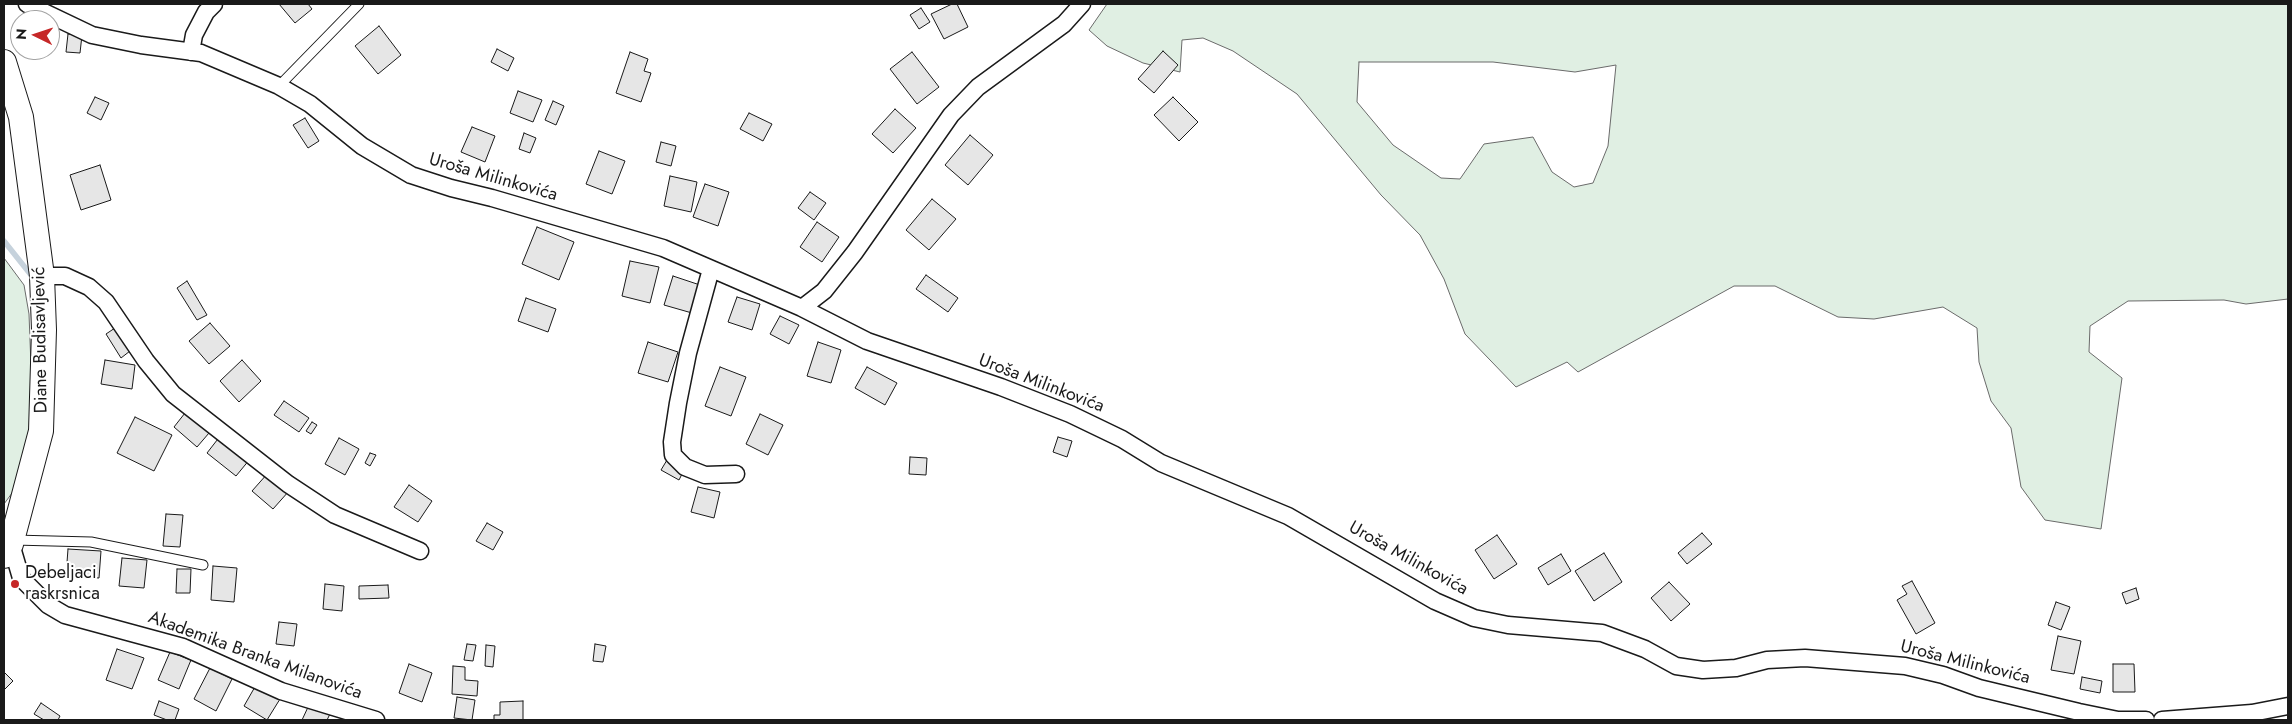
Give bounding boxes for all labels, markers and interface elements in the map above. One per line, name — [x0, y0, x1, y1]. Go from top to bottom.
north arrow — [10, 10, 60, 60]
text: N — [11, 28, 31, 40]
street label: Uroša Milinkovića — [426, 149, 560, 207]
street label: Diane Budisavljević — [29, 266, 53, 414]
street label: Uroša Milinkovića — [975, 350, 1107, 418]
street label: Uroša Milinkovića — [1345, 517, 1471, 601]
place label: Debeljaci raskrsnica — [25, 563, 100, 606]
marker: Debeljaci raskrsnica — [9, 578, 21, 590]
street label: Akademika Branka Milanovića — [145, 607, 365, 705]
street label: Uroša Milinkovića — [1898, 636, 2032, 690]

